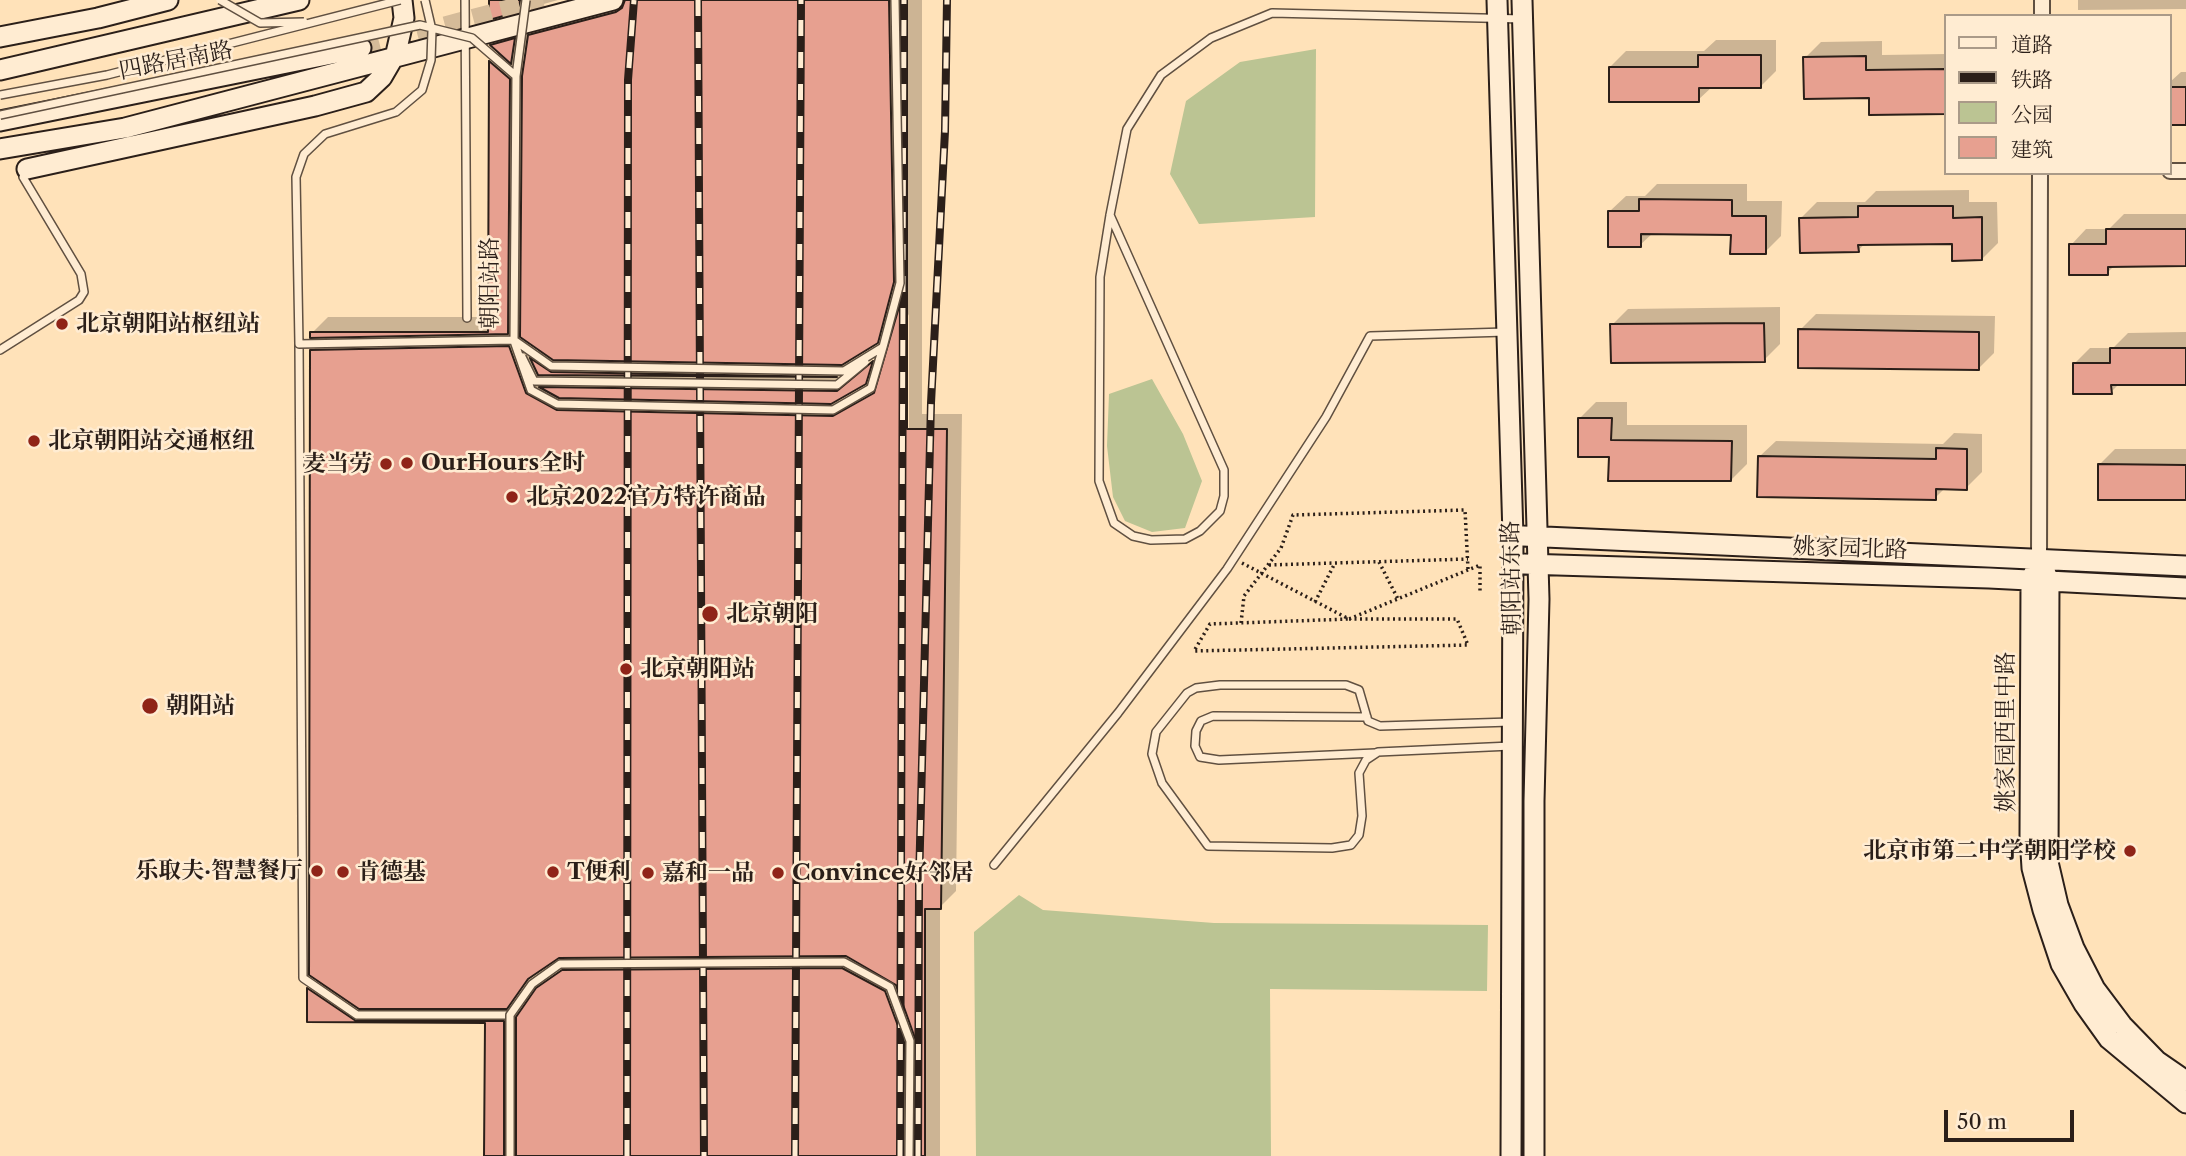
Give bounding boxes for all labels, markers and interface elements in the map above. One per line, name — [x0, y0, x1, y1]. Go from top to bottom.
legend — [1944, 14, 2172, 175]
text: 道路 — [2011, 32, 2053, 57]
street label: 四路居南路 — [117, 36, 235, 86]
text: 铁路 — [2011, 67, 2053, 92]
text: 公园 — [2011, 102, 2053, 127]
text: 建筑 — [2011, 137, 2053, 162]
street label: 朝阳站路 — [476, 237, 504, 329]
place label: 北京朝阳站枢纽站 — [76, 310, 260, 338]
marker: 北京朝阳站枢纽站 — [54, 316, 70, 332]
place label: 北京朝阳站交通枢纽 — [48, 427, 255, 455]
marker: 北京朝阳站交通枢纽 — [26, 433, 42, 449]
place label: OurHours全时 — [421, 449, 585, 477]
place label: 麦当劳 — [303, 450, 372, 478]
marker: OurHours全时 — [399, 455, 415, 471]
marker: 麦当劳 — [378, 456, 394, 472]
place label: 北京2022官方特许商品 — [526, 483, 765, 511]
marker: 北京2022官方特许商品 — [504, 489, 520, 505]
street label: 朝阳站东路 — [1497, 520, 1527, 636]
street label: 姚家园北路 — [1792, 533, 1908, 565]
place label: 北京朝阳 — [726, 600, 818, 628]
marker: 北京朝阳 — [700, 604, 720, 624]
street label: 姚家园西里中路 — [1992, 652, 2020, 812]
place label: 北京朝阳站 — [640, 655, 755, 683]
marker: 北京朝阳站 — [618, 661, 634, 677]
place label: 朝阳站 — [166, 692, 235, 720]
marker: 朝阳站 — [140, 696, 160, 716]
place label: 北京市第二中学朝阳学校 — [1863, 837, 2116, 865]
marker: 北京市第二中学朝阳学校 — [2122, 843, 2138, 859]
place label: 乐取夫·智慧餐厅 — [135, 857, 303, 885]
place label: 肯德基 — [357, 858, 426, 886]
place label: T便利 — [567, 858, 631, 886]
place label: 嘉和一品 — [662, 859, 754, 887]
place label: Convince好邻居 — [792, 859, 974, 887]
marker: 乐取夫·智慧餐厅 — [309, 863, 325, 879]
marker: 肯德基 — [335, 864, 351, 880]
marker: T便利 — [545, 864, 561, 880]
marker: 嘉和一品 — [640, 865, 656, 881]
marker: Convince好邻居 — [770, 865, 786, 881]
scale bar — [1948, 1096, 2078, 1140]
text: 50 m — [1957, 1109, 2007, 1134]

